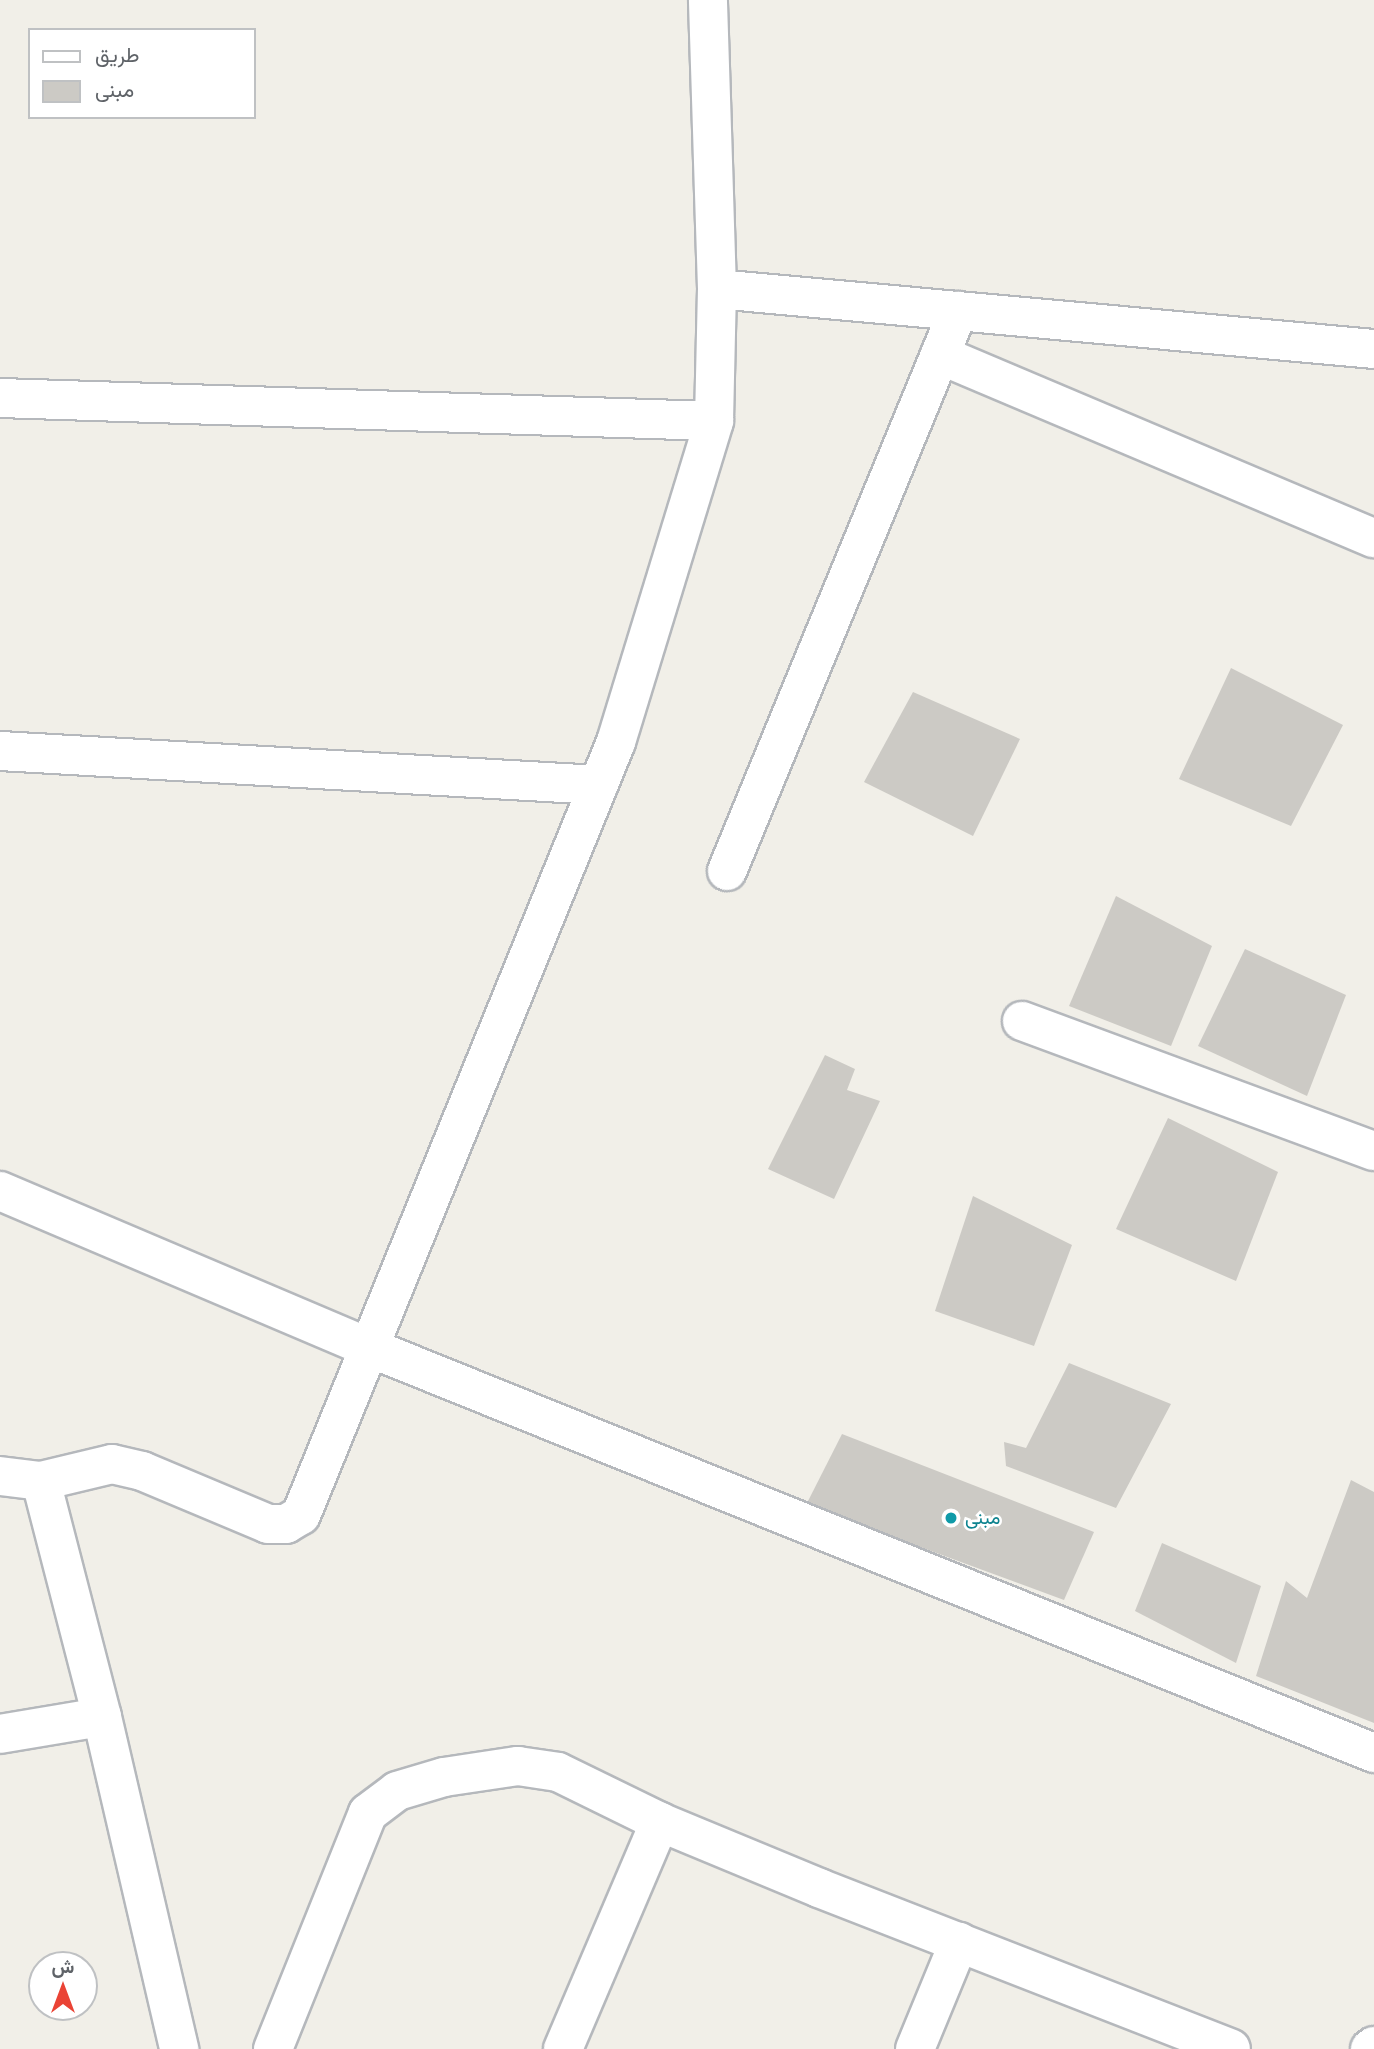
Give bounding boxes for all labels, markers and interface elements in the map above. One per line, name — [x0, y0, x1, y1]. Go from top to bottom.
legend — [28, 28, 256, 119]
text: طريق — [95, 42, 140, 67]
text: مبنى — [95, 77, 134, 102]
place label: مبنى — [965, 1507, 1000, 1529]
marker: مبنى — [943, 1510, 959, 1526]
north arrow — [28, 1951, 98, 2021]
text: ش — [52, 1955, 74, 1978]

